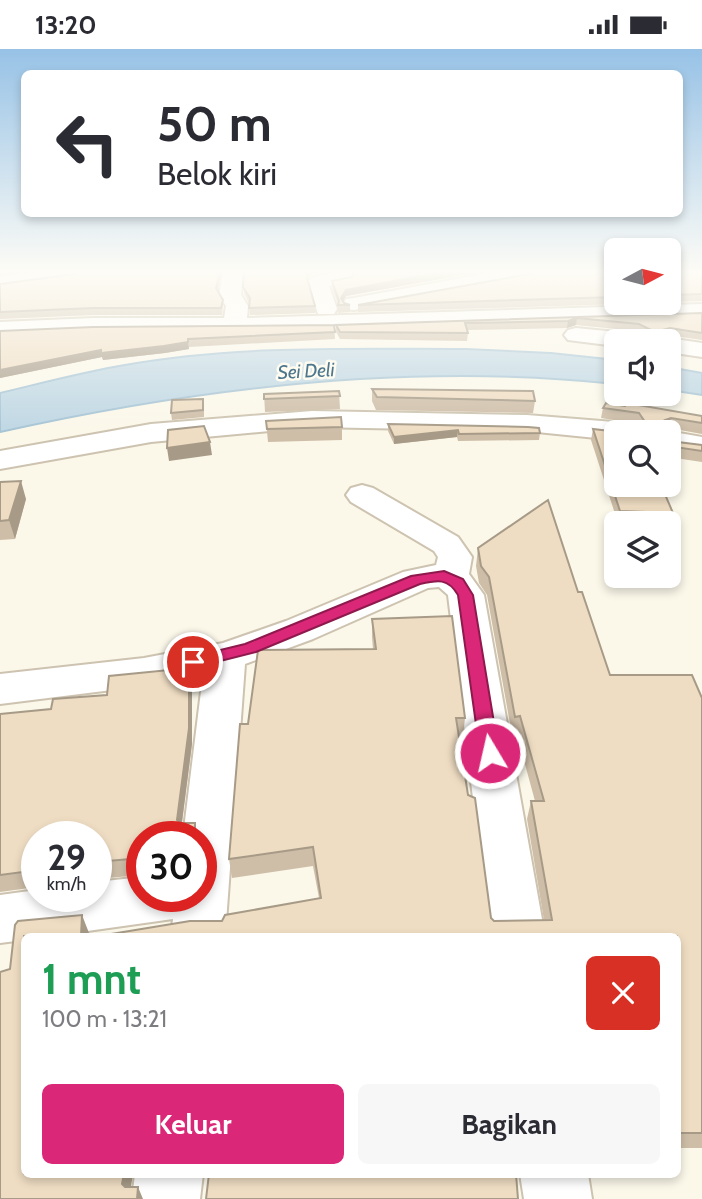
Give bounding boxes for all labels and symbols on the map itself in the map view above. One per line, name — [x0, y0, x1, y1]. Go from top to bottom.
north arrow — [604, 238, 681, 315]
water label: Sei Deli — [277, 358, 336, 384]
pin — [163, 632, 223, 692]
position arrow — [453, 716, 527, 790]
speed limit sign: 30 — [126, 821, 217, 912]

